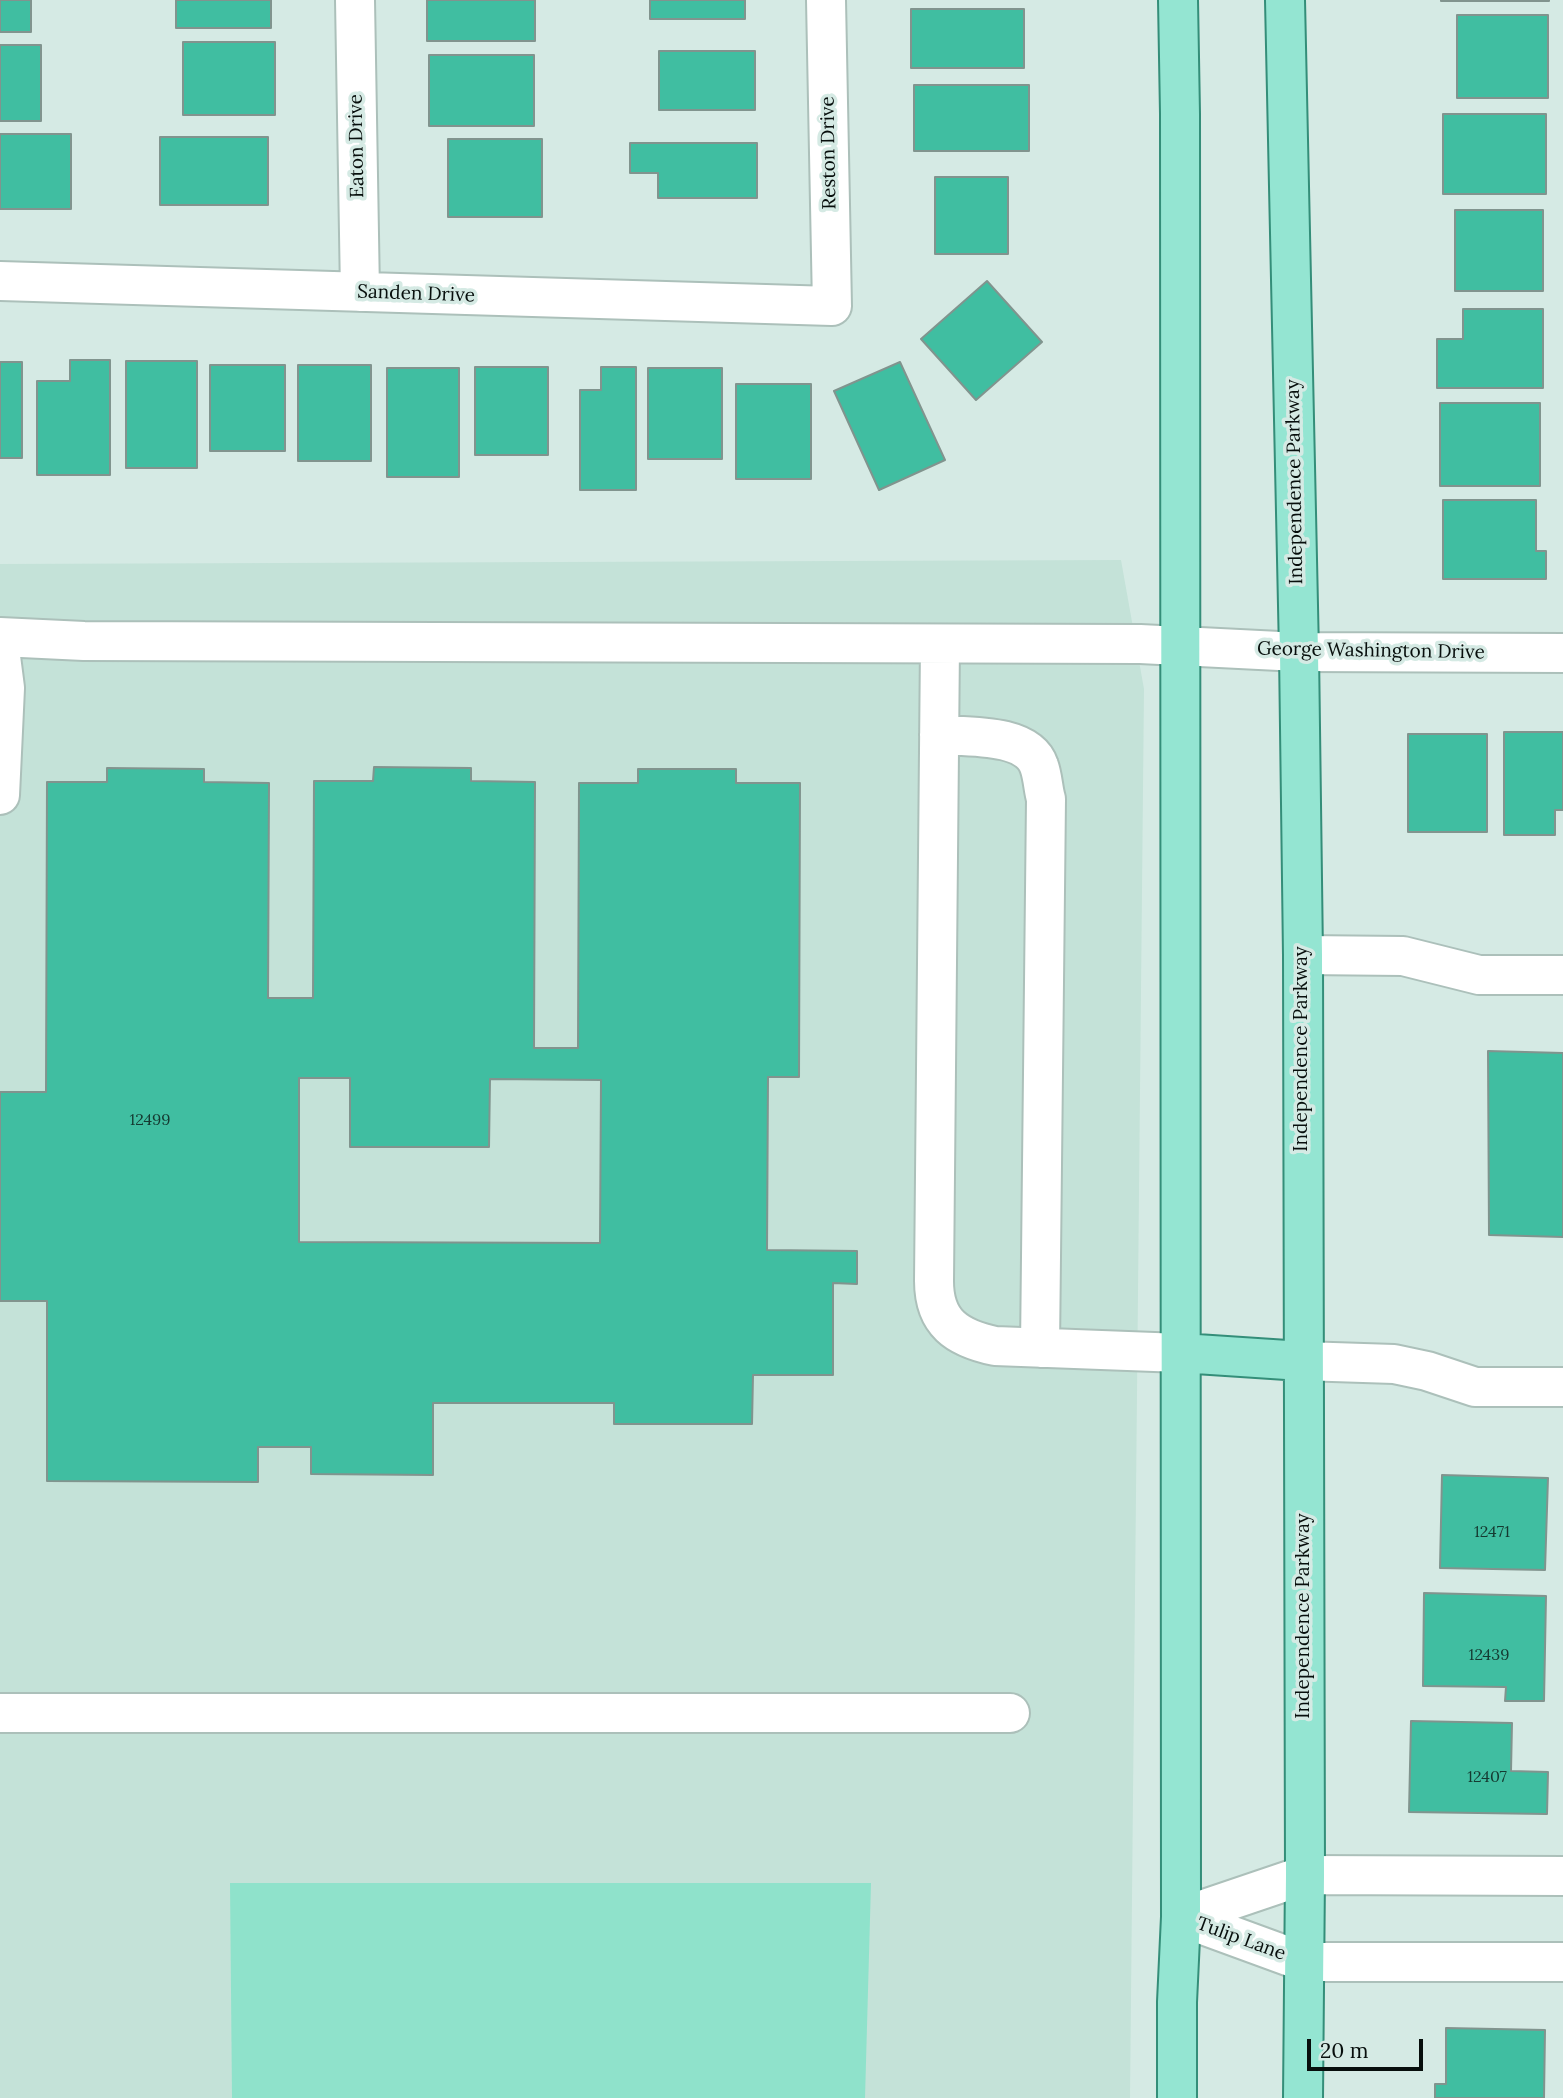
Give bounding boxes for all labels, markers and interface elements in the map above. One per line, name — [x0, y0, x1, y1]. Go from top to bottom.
street label: Eaton Drive — [345, 94, 369, 198]
street label: Reston Drive — [817, 96, 841, 210]
street label: Sanden Drive — [357, 281, 475, 307]
street label: Independence Parkway — [1282, 379, 1308, 585]
street label: George Washington Drive — [1257, 638, 1485, 664]
street label: Independence Parkway — [1291, 946, 1313, 1152]
house number: 12499 — [129, 1110, 171, 1130]
street label: Independence Parkway — [1293, 1513, 1315, 1719]
house number: 12471 — [1474, 1522, 1510, 1542]
house number: 12439 — [1469, 1645, 1509, 1665]
house number: 12407 — [1467, 1767, 1507, 1787]
street label: Tulip Lane — [1193, 1912, 1289, 1966]
scale bar — [1311, 2024, 1426, 2068]
text: 20 m — [1320, 2037, 1369, 2064]

